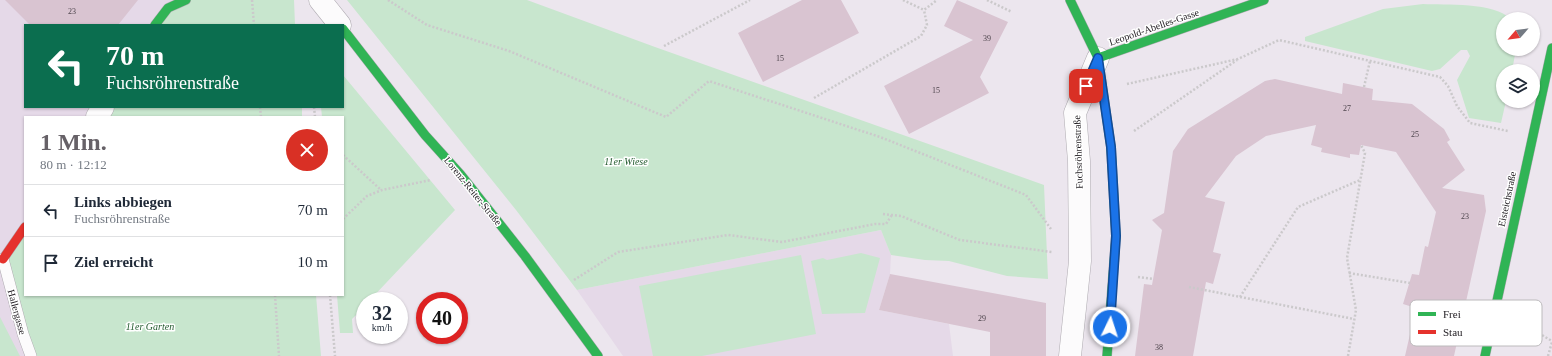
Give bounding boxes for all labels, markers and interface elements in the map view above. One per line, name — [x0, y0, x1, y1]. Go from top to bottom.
street label: Leopold-Abelles-Gasse — [1108, 6, 1201, 48]
house number: 23 — [68, 7, 76, 16]
north arrow — [1496, 12, 1540, 56]
map controls — [1496, 12, 1540, 108]
house number: 39 — [983, 34, 991, 43]
icon: left — [40, 40, 92, 92]
text: 70 m — [106, 40, 164, 71]
house number: 15 — [776, 54, 784, 63]
button: layers — [1496, 64, 1540, 108]
pin — [1069, 69, 1103, 103]
text: Fuchsröhrenstraße — [106, 73, 239, 93]
icon: arrive — [1075, 75, 1097, 97]
house number: 15 — [932, 86, 940, 95]
house number: 27 — [1343, 104, 1351, 113]
street label: Fuchsröhrenstraße — [1071, 114, 1085, 189]
text: 1 Min. — [40, 129, 107, 155]
button: close — [286, 129, 328, 171]
house number: 25 — [1411, 130, 1419, 139]
street label: Lorenz-Reiter-Straße — [442, 155, 504, 228]
park label: 11er Wiese — [604, 156, 648, 167]
text: 80 m · 12:12 — [40, 157, 107, 172]
street label: Eisteichstraße — [1496, 170, 1518, 228]
text: Links abbiegen — [74, 194, 172, 210]
icon: left — [40, 200, 62, 222]
text: 70 m — [298, 202, 328, 218]
text: Fuchsröhrenstraße — [74, 211, 170, 226]
house number: 23 — [1461, 212, 1469, 221]
icon: arrive — [40, 252, 62, 274]
text: Ziel erreicht — [74, 254, 153, 270]
text: 10 m — [298, 254, 328, 270]
street label: Hallergasse — [6, 288, 28, 336]
speed limit sign: 40 — [416, 292, 468, 344]
legend — [1410, 300, 1542, 346]
text: 32 — [372, 302, 392, 324]
position arrow — [1089, 306, 1131, 348]
text: Frei — [1443, 308, 1461, 320]
house number: 29 — [978, 314, 986, 323]
park label: 11er Garten — [126, 321, 174, 332]
text: km/h — [372, 322, 392, 333]
text: Stau — [1443, 326, 1463, 338]
house number: 38 — [1155, 343, 1163, 352]

